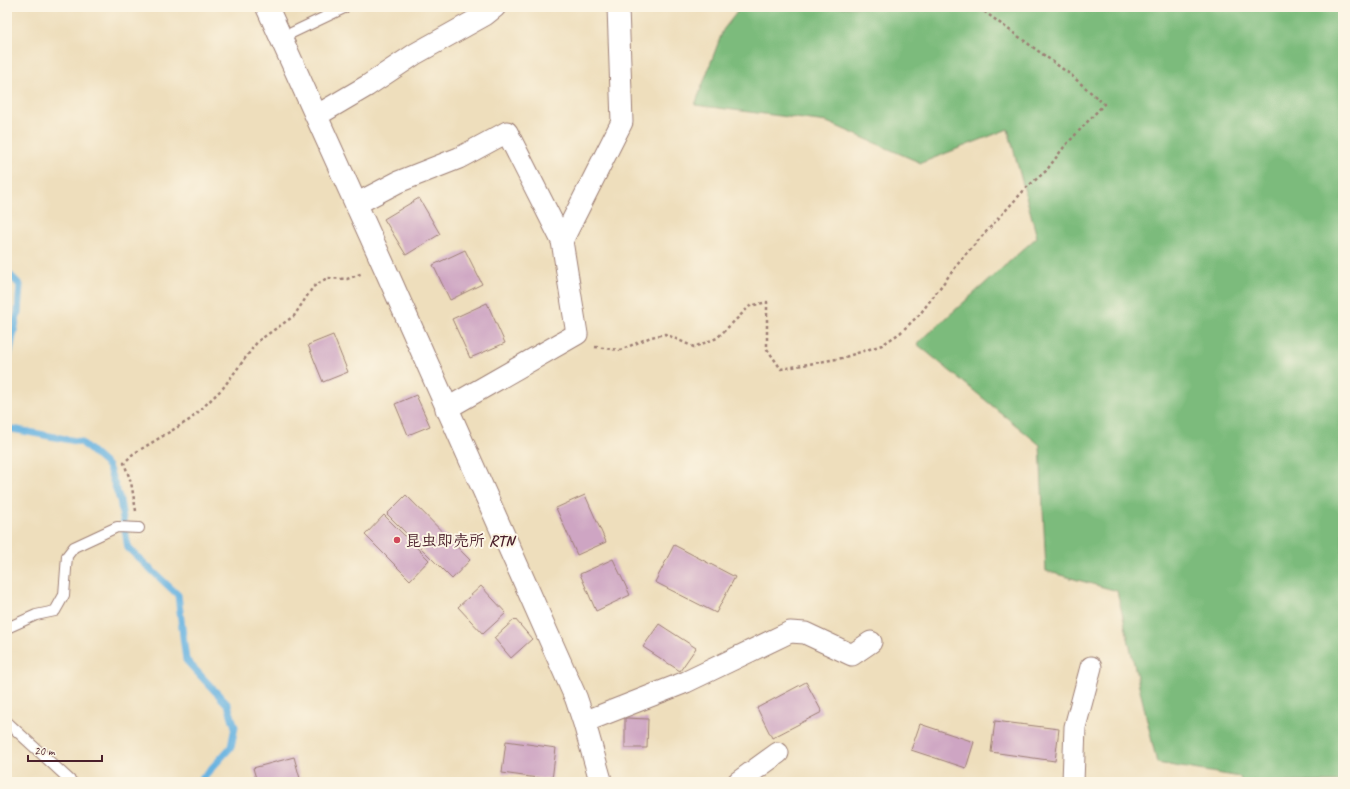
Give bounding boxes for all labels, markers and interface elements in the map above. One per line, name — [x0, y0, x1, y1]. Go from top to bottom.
place label: 昆虫即売所 RTN — [405, 531, 517, 551]
marker: 昆虫即売所 RTN — [392, 535, 402, 545]
scale bar — [28, 737, 102, 763]
text: 20 m — [34, 743, 56, 759]

